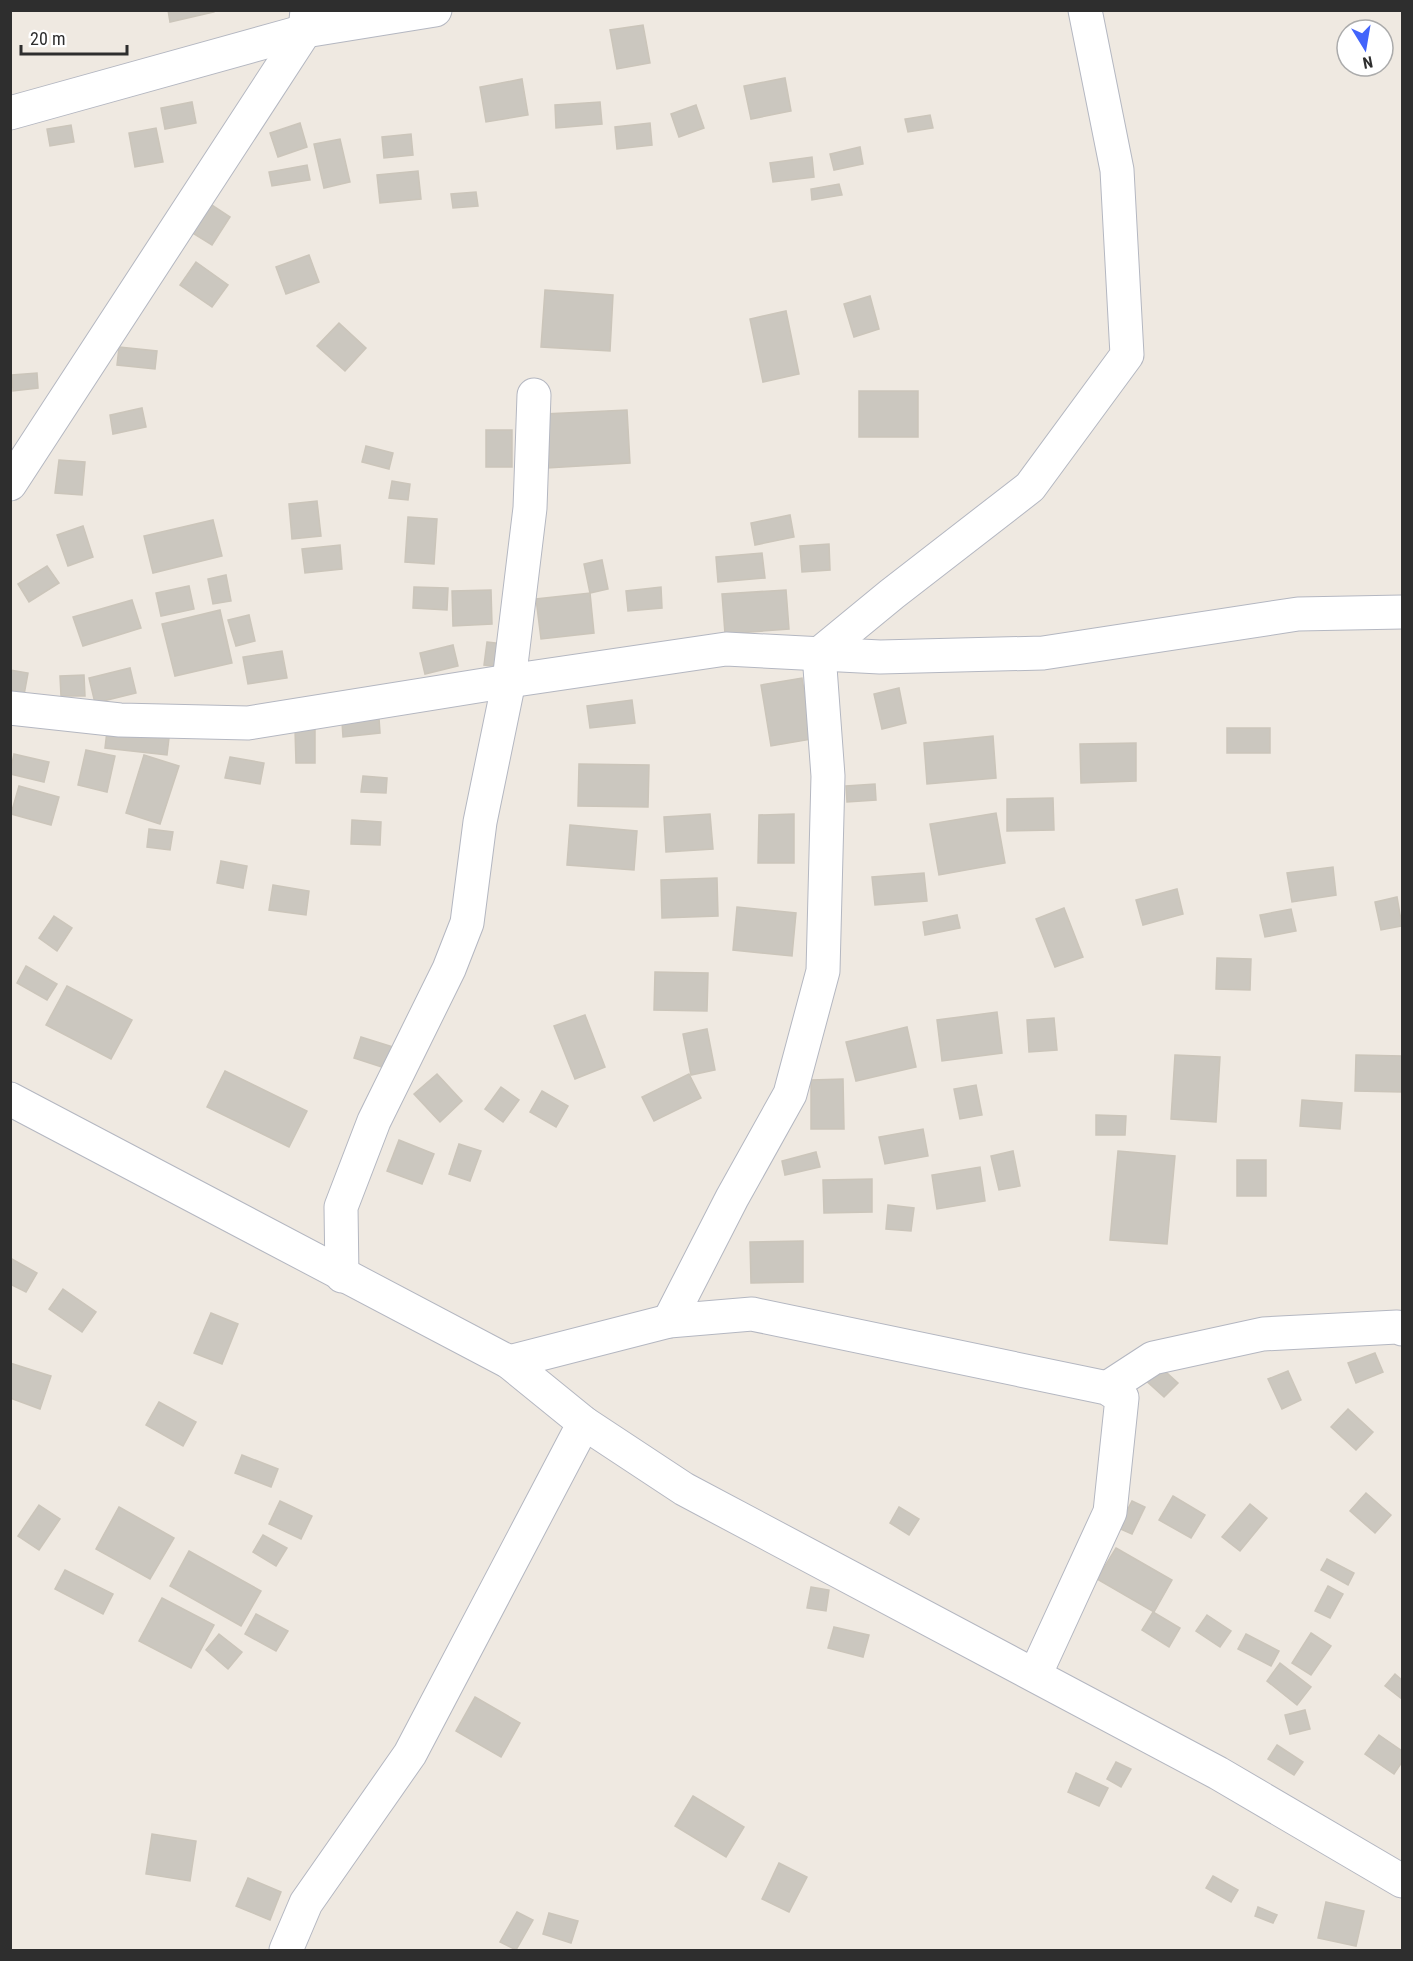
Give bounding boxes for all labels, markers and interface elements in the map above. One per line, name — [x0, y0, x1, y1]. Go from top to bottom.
scale bar — [21, 18, 128, 56]
north arrow — [1335, 18, 1395, 78]
text: 20 m — [30, 28, 65, 49]
text: N — [1361, 52, 1374, 72]

